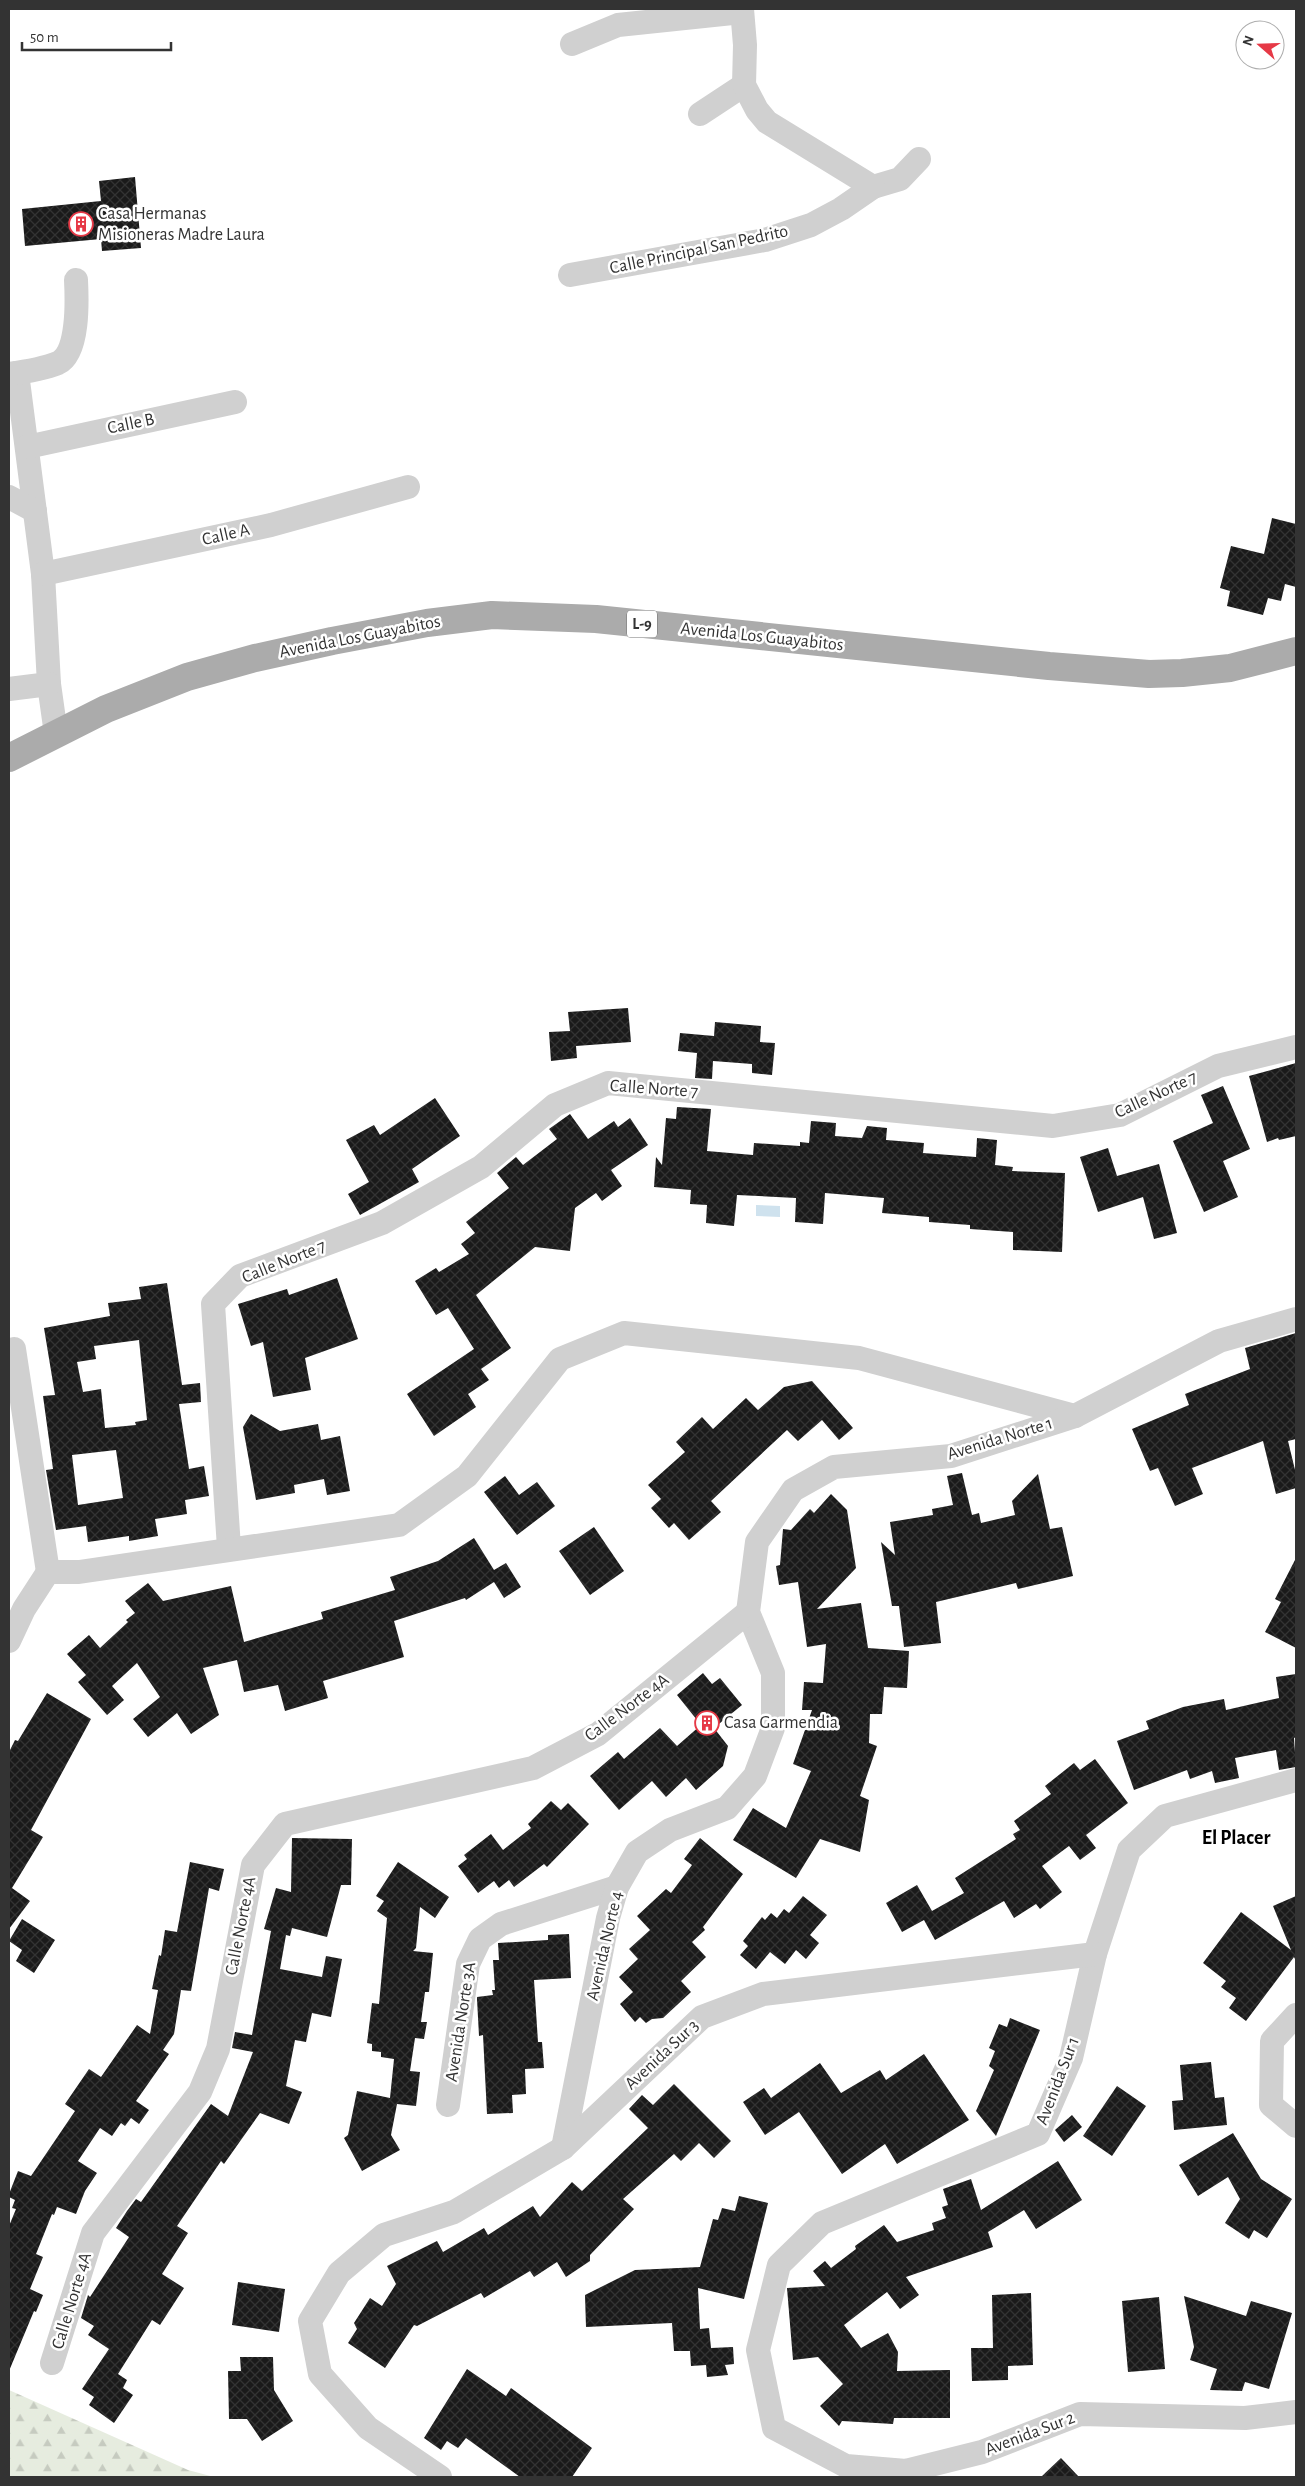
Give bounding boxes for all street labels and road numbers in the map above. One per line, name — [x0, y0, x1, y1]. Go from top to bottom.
street label: Calle Principal San Pedrito — [608, 222, 790, 278]
street label: Calle B — [106, 410, 156, 438]
street label: Calle A — [200, 521, 252, 549]
road number: L-9 — [627, 610, 657, 638]
street label: Avenida Los Guayabitos — [278, 613, 442, 661]
street label: Avenida Los Guayabitos — [680, 619, 844, 655]
street label: Calle Norte 7 — [1112, 1068, 1200, 1122]
street label: Calle Norte 7 — [609, 1077, 699, 1101]
street label: Calle Norte 7 — [240, 1237, 328, 1287]
street label: Avenida Norte 1 — [945, 1414, 1055, 1464]
street label: Calle Norte 4A — [582, 1670, 673, 1745]
street label: Calle Norte 4A — [223, 1875, 259, 1977]
street label: Avenida Norte 4 — [584, 1889, 626, 2002]
street label: Avenida Norte 3A — [443, 1960, 479, 2083]
street label: Avenida Sur 3 — [622, 2016, 702, 2094]
street label: Avenida Sur 1 — [1033, 2035, 1083, 2127]
street label: Calle Norte 4A — [49, 2250, 95, 2351]
street label: Avenida Sur 2 — [983, 2409, 1077, 2459]

